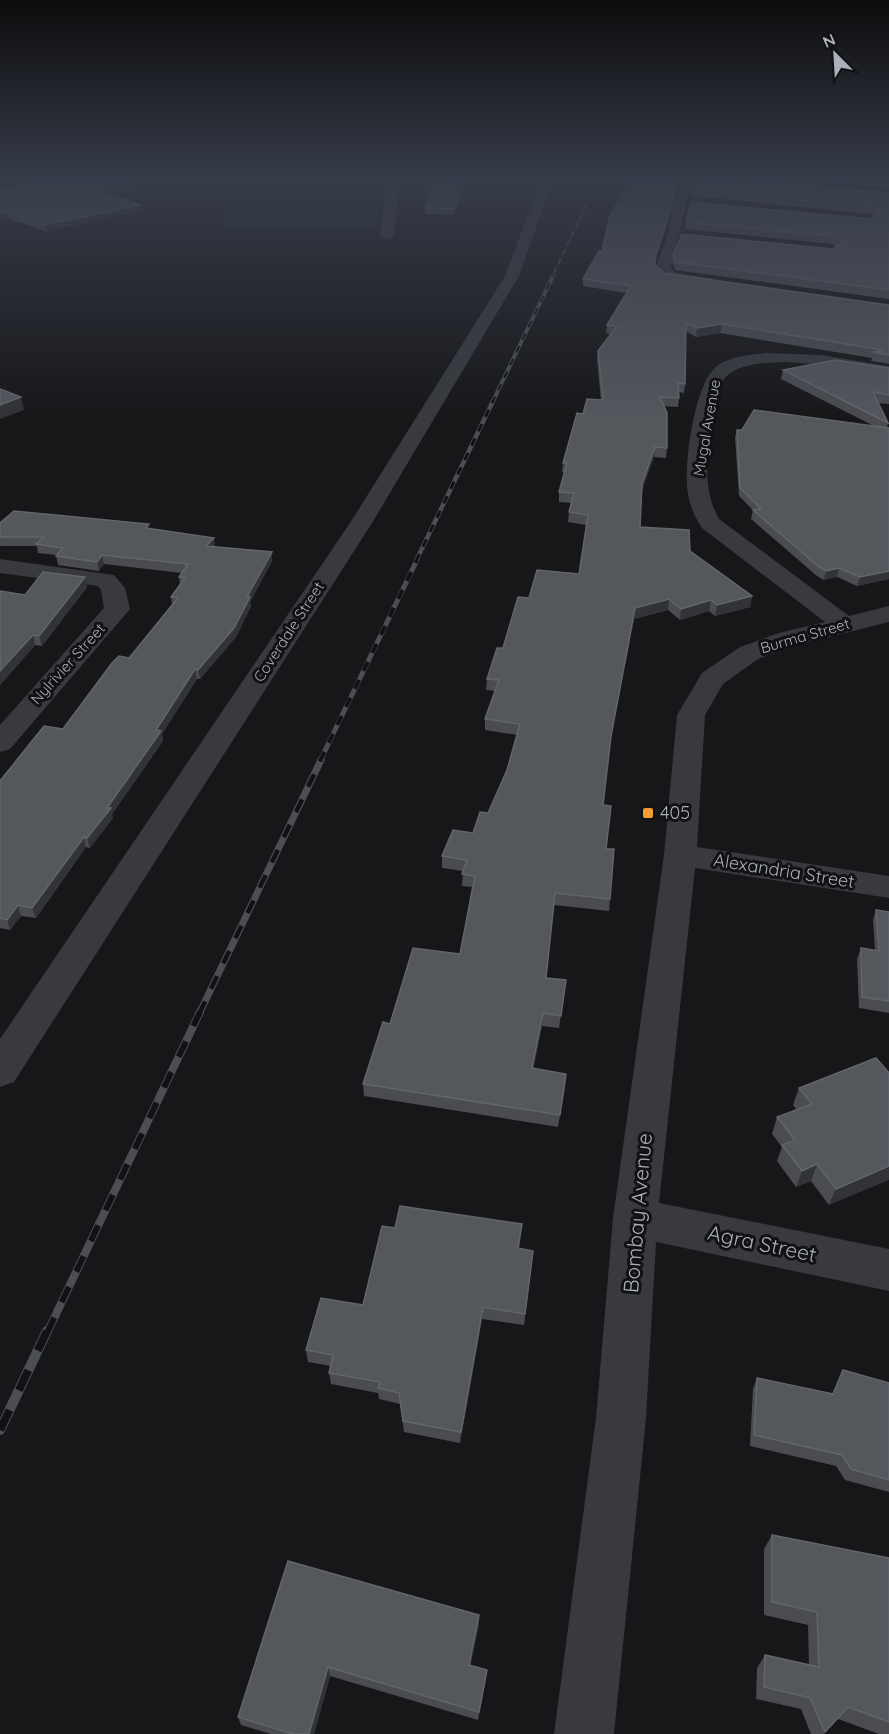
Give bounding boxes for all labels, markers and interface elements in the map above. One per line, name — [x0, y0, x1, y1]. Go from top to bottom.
north arrow — [805, 24, 865, 84]
text: N — [819, 29, 838, 52]
street label: Mugal Avenue — [689, 378, 724, 478]
street label: Coverdale Street — [249, 578, 328, 685]
street label: Burma Street — [758, 614, 852, 657]
street label: Nylrivier Street — [26, 619, 109, 708]
place label: 405 — [660, 801, 690, 824]
marker: 405 — [641, 806, 655, 820]
street label: Alexandria Street — [712, 848, 856, 893]
street label: Bombay Avenue — [617, 1132, 657, 1294]
street label: Agra Street — [706, 1219, 819, 1267]

